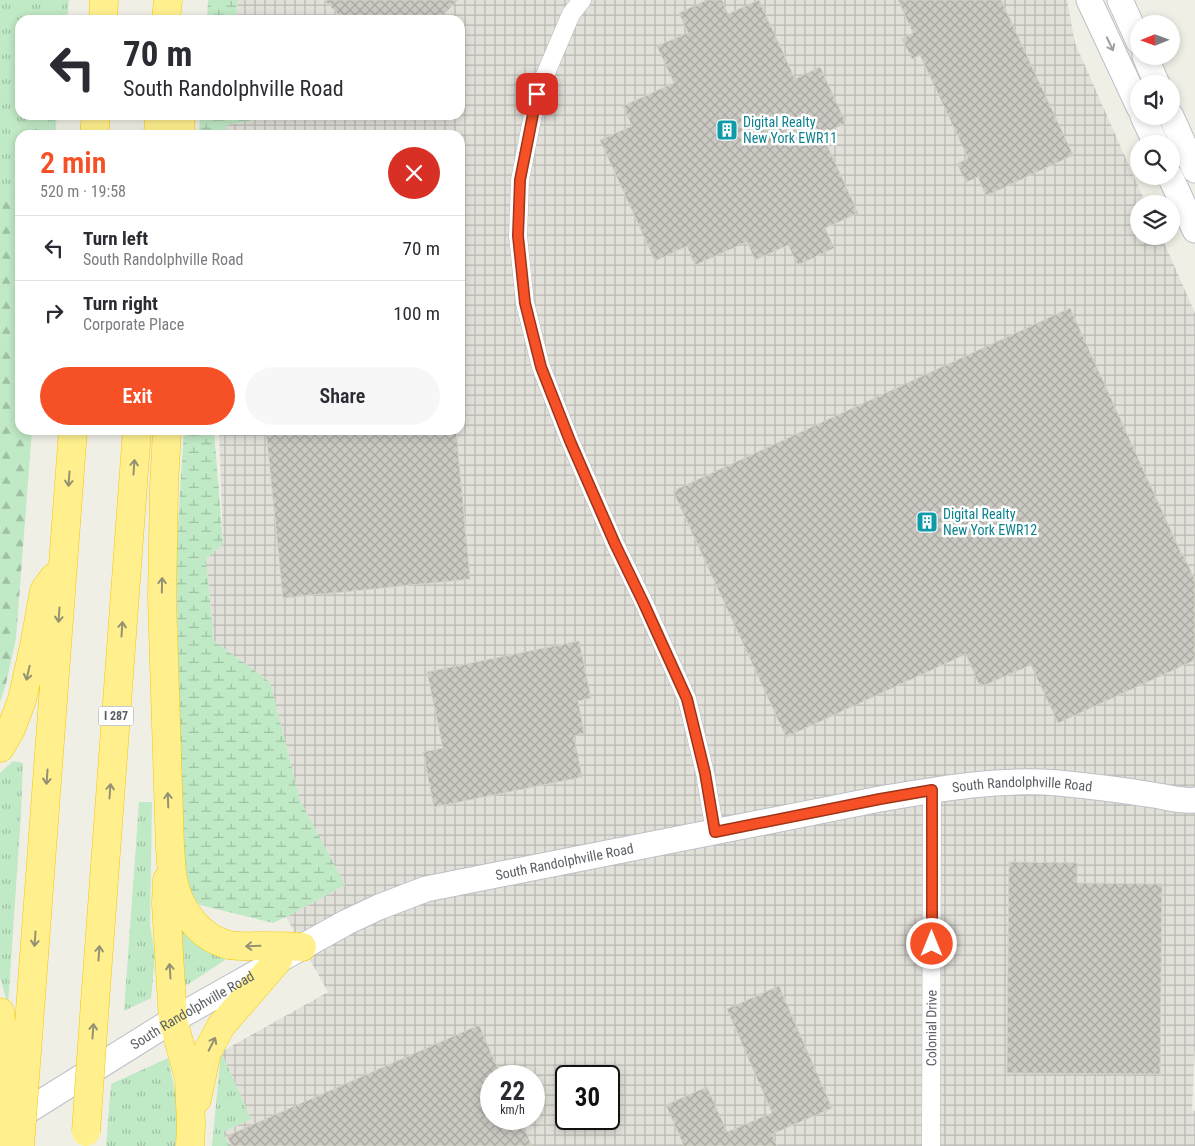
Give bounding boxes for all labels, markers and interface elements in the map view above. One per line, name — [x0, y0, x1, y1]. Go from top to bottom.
north arrow — [1130, 15, 1180, 65]
map controls — [1130, 15, 1180, 245]
text: 70 m — [123, 34, 192, 75]
icon: left — [40, 35, 105, 100]
one-way arrow — [1106, 36, 1115, 51]
pin — [516, 73, 558, 115]
button: sound — [1130, 75, 1180, 125]
text: South Randolphville Road — [123, 76, 344, 101]
icon: arrive — [523, 80, 551, 108]
place label: Digital Realty New York EWR11 — [743, 114, 837, 146]
building icon: Digital Realty New York EWR11 — [715, 118, 739, 142]
button: search — [1130, 135, 1180, 185]
text: 2 min — [40, 145, 106, 180]
button: close — [388, 147, 440, 199]
text: 520 m · 19:58 — [40, 182, 126, 201]
button: layers — [1130, 195, 1180, 245]
text: Turn left — [83, 227, 148, 250]
icon: left — [40, 234, 68, 262]
text: 70 m — [403, 237, 440, 260]
text: South Randolphville Road — [83, 250, 244, 269]
text: Turn right — [83, 292, 158, 315]
icon: right — [40, 299, 68, 327]
text: 100 m — [393, 302, 440, 325]
text: Corporate Place — [83, 315, 184, 334]
button: Exit — [40, 367, 235, 425]
button: Share — [245, 367, 440, 425]
one-way arrow — [129, 459, 139, 475]
one-way arrow — [65, 470, 74, 486]
place label: Digital Realty New York EWR12 — [943, 506, 1037, 538]
building icon: Digital Realty New York EWR12 — [915, 510, 939, 534]
one-way arrow — [157, 577, 167, 593]
one-way arrow — [55, 607, 64, 623]
one-way arrow — [118, 621, 127, 637]
one-way arrow — [23, 665, 32, 681]
road number: I 287 — [98, 706, 134, 726]
one-way arrow — [42, 769, 52, 785]
street label: South Randolphville Road — [951, 774, 1093, 795]
one-way arrow — [106, 783, 115, 799]
one-way arrow — [163, 792, 172, 808]
street label: South Randolphville Road — [494, 840, 635, 883]
position arrow — [905, 917, 957, 969]
one-way arrow — [30, 931, 39, 947]
one-way arrow — [246, 941, 262, 951]
one-way arrow — [94, 946, 103, 962]
one-way arrow — [165, 964, 175, 980]
street label: South Randolphville Road — [127, 968, 257, 1053]
street label: Colonial Drive — [923, 989, 939, 1066]
one-way arrow — [88, 1023, 98, 1039]
one-way arrow — [207, 1036, 217, 1051]
speed limit sign: 30 — [555, 1065, 620, 1130]
text: 22 — [500, 1077, 525, 1106]
text: km/h — [500, 1103, 525, 1117]

